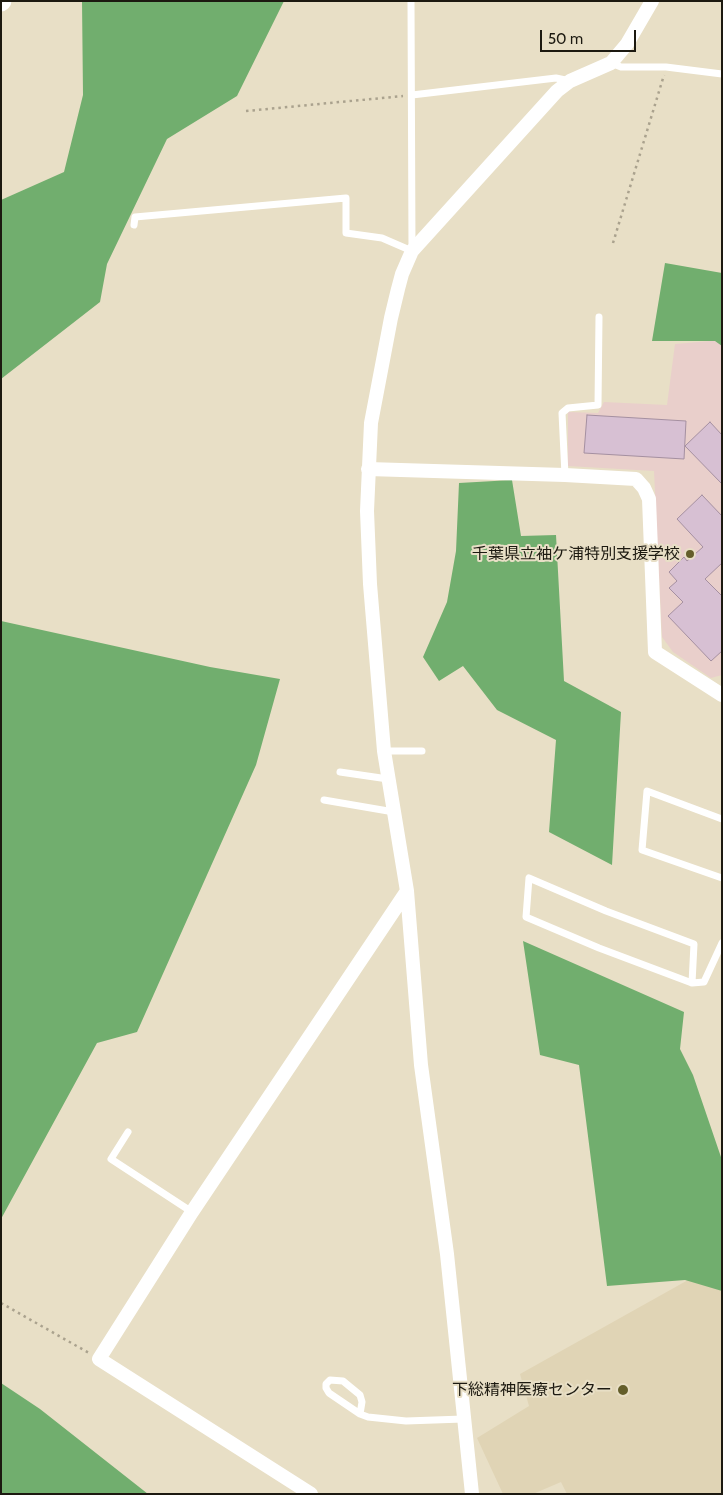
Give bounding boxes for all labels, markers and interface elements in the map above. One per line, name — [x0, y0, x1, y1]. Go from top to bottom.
scale bar — [543, 20, 639, 52]
text: 50 m — [548, 30, 583, 48]
place label: 千葉県立袖ケ浦特別支援学校 — [472, 544, 680, 564]
marker: 千葉県立袖ケ浦特別支援学校 — [684, 548, 696, 560]
place label: 下総精神医療センター — [452, 1380, 612, 1400]
marker: 下総精神医療センター — [616, 1383, 630, 1397]

